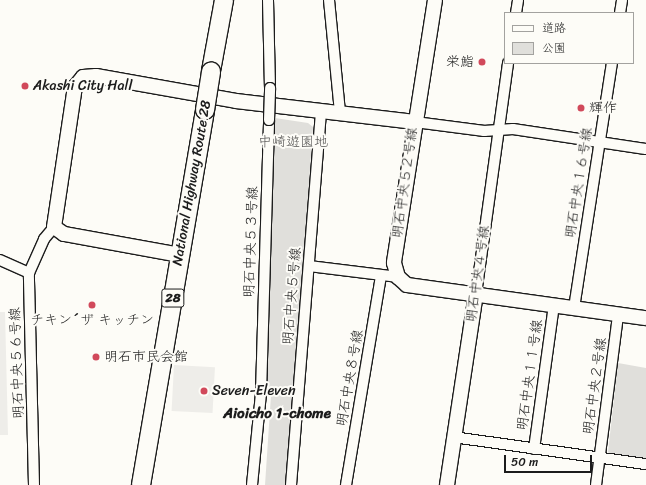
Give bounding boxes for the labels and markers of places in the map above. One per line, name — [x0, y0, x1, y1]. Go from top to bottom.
place label: 栄鮨 — [446, 54, 474, 70]
marker: 栄鮨 — [477, 57, 487, 67]
place label: Akashi City Hall — [33, 78, 132, 94]
marker: Akashi City Hall — [20, 81, 30, 91]
place label: 輝作 — [589, 100, 617, 116]
marker: 輝作 — [576, 103, 586, 113]
marker: チキン´ザ キッチン — [87, 300, 97, 310]
place label: チキン´ザ キッチン — [30, 312, 154, 328]
place label: 明石市民会館 — [104, 349, 188, 365]
marker: 明石市民会館 — [91, 352, 101, 362]
place label: Seven-Eleven — [212, 383, 295, 399]
marker: Seven-Eleven — [199, 386, 209, 396]

